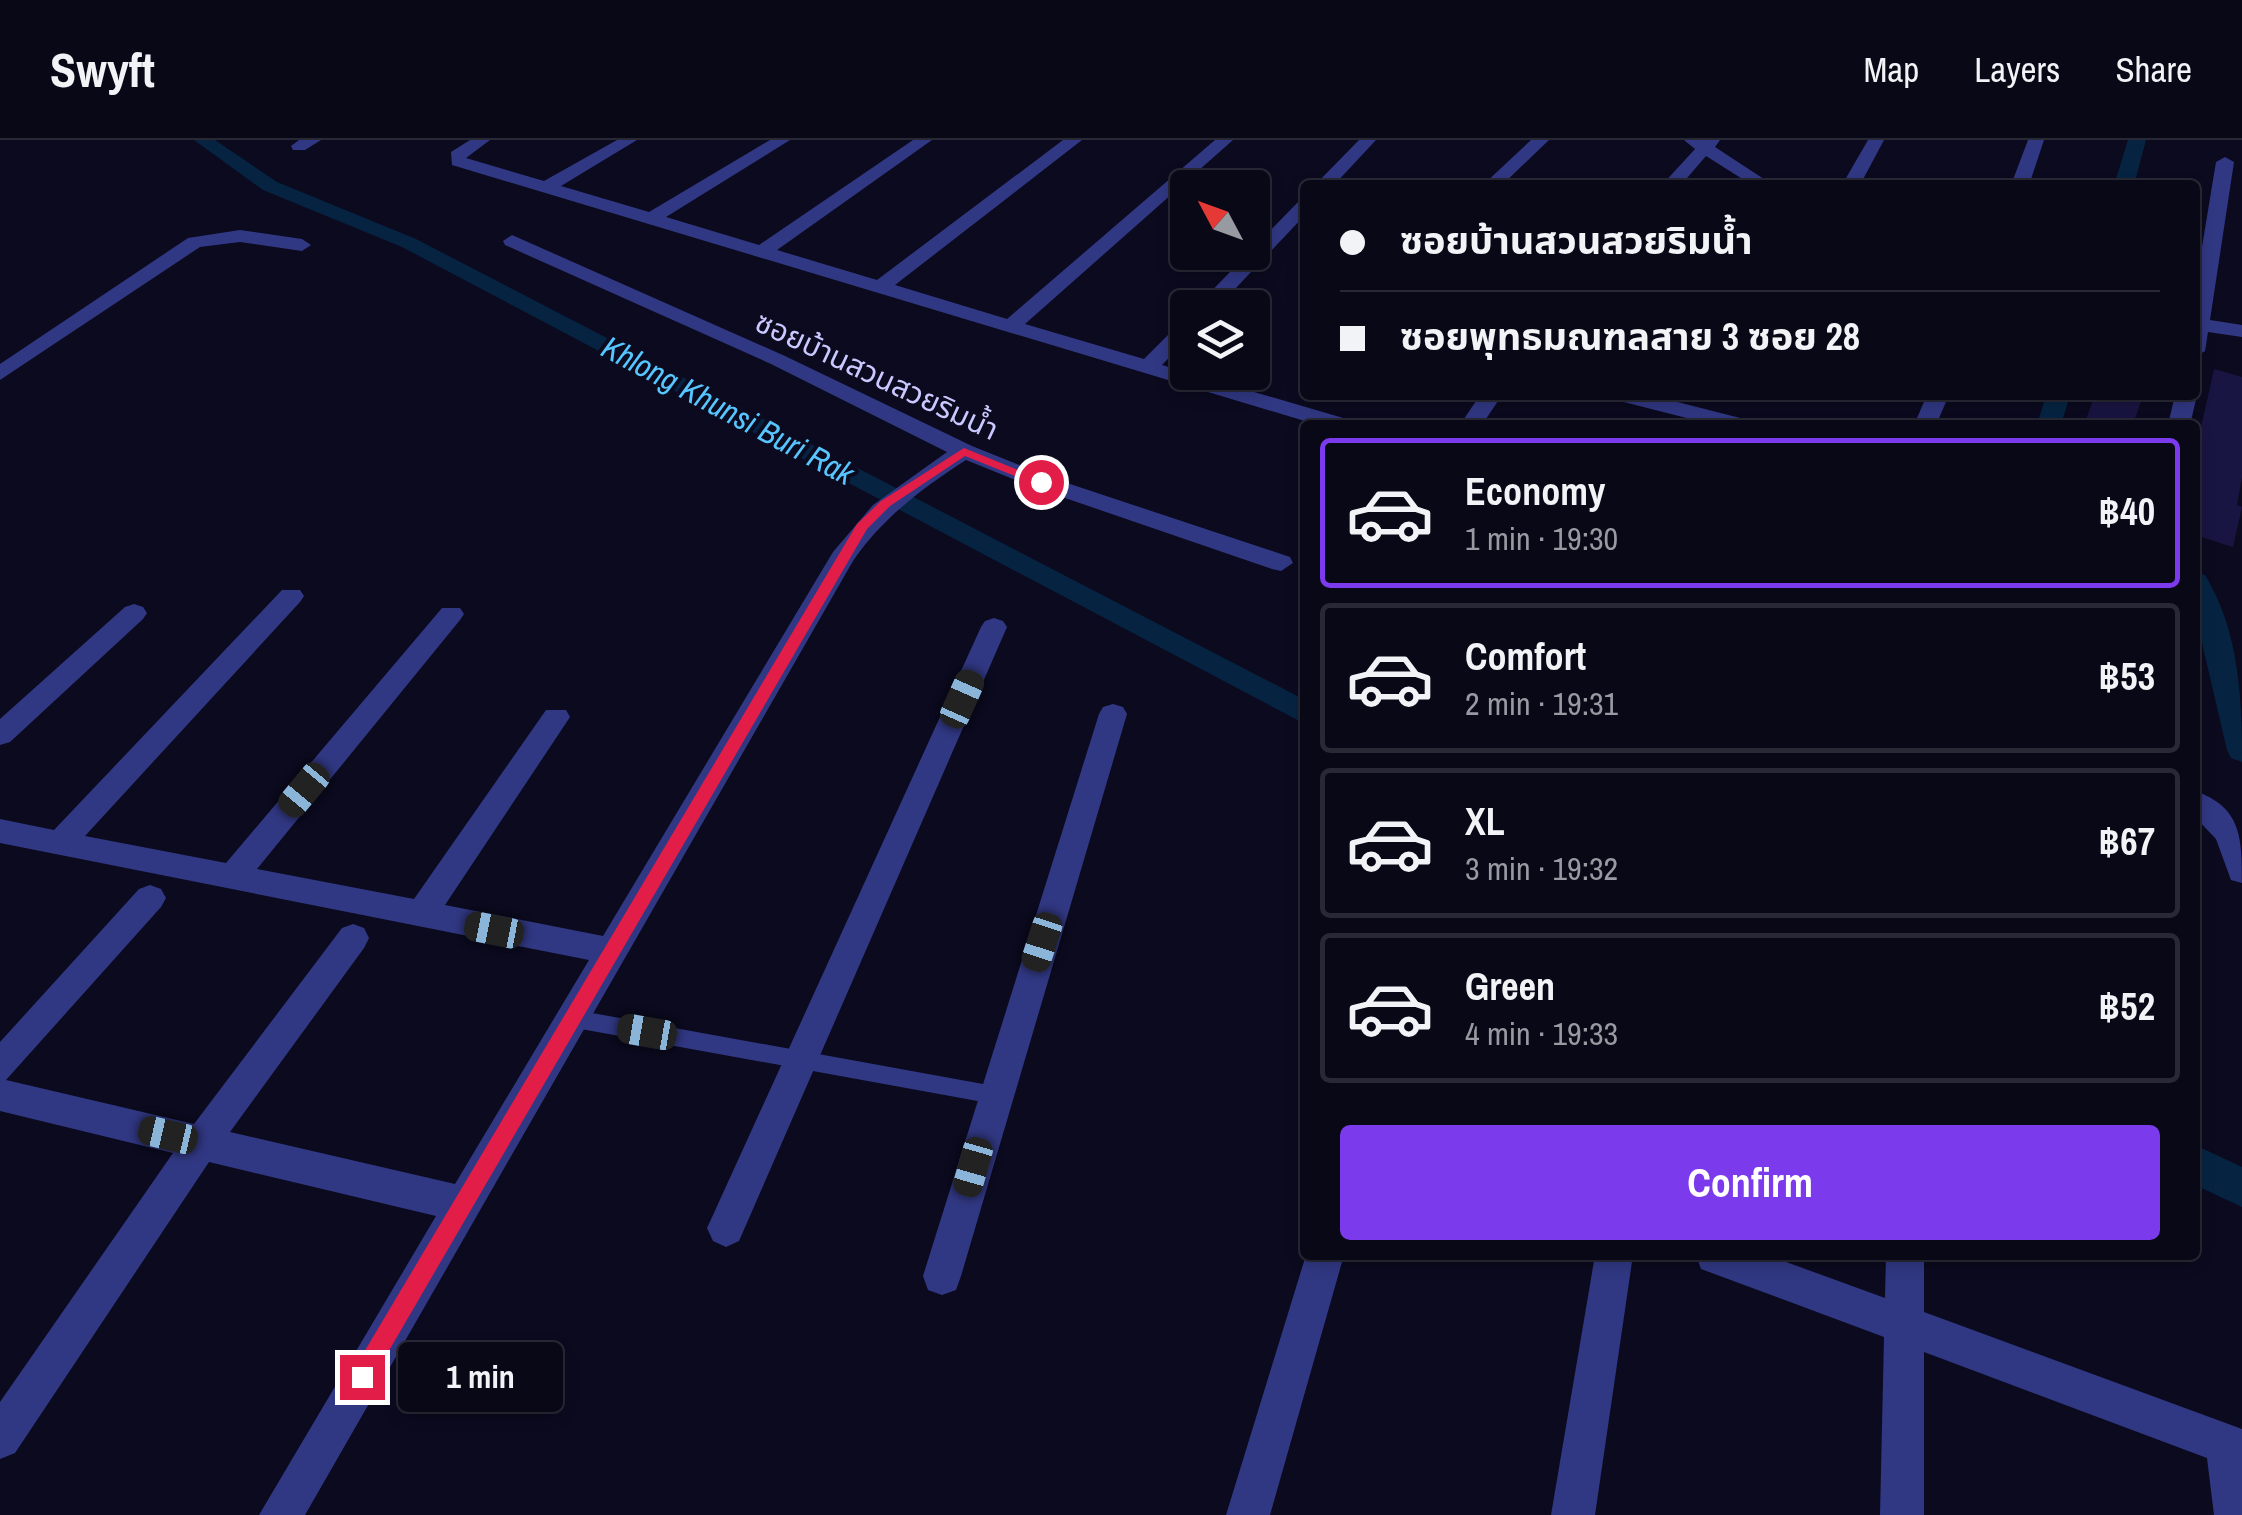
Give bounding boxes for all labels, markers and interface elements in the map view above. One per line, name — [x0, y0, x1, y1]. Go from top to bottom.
text: Swyft — [50, 37, 155, 102]
text: Map — [1863, 46, 1919, 93]
text: Layers — [1974, 46, 2060, 93]
text: Share — [2115, 46, 2192, 93]
north arrow — [1170, 170, 1270, 270]
map controls — [1170, 170, 1270, 390]
text: ซอยบ้านสวนสวยริมน้ำ — [1400, 215, 1753, 266]
button: layers — [1170, 290, 1270, 390]
street label: ซอยบ้านสวนสวยริมน้ำ — [749, 301, 1005, 449]
text: ซอยพุทธมณฑลสาย 3 ซอย 28 — [1400, 311, 1860, 362]
water label: Khlong Khunsi Buri Rak — [594, 325, 863, 495]
route start — [1019, 460, 1064, 505]
text: Economy — [1465, 466, 1605, 517]
icon: car — [1345, 468, 1435, 558]
text: ฿40 — [2098, 486, 2155, 537]
text: 1 min · 19:30 — [1465, 517, 1618, 560]
text: Comfort — [1465, 631, 1586, 682]
icon: car — [1345, 633, 1435, 723]
text: ฿53 — [2098, 651, 2155, 702]
car — [936, 665, 988, 733]
text: 2 min · 19:31 — [1465, 682, 1618, 725]
car — [273, 757, 335, 823]
text: XL — [1465, 796, 1505, 847]
icon: car — [1345, 798, 1435, 888]
text: ฿67 — [2098, 816, 2155, 867]
text: 3 min · 19:32 — [1465, 847, 1618, 890]
car — [1018, 909, 1066, 975]
car — [462, 910, 526, 950]
text: Green — [1465, 961, 1555, 1012]
icon: car — [1345, 963, 1435, 1053]
text: ฿52 — [2098, 981, 2155, 1032]
car — [615, 1012, 679, 1052]
text: 4 min · 19:33 — [1465, 1012, 1618, 1055]
car — [135, 1114, 201, 1156]
button: Confirm — [1340, 1125, 2160, 1240]
car — [950, 1134, 996, 1200]
callout: 1 min — [397, 1342, 562, 1412]
route end — [340, 1355, 385, 1400]
text: 1 min — [446, 1355, 515, 1398]

